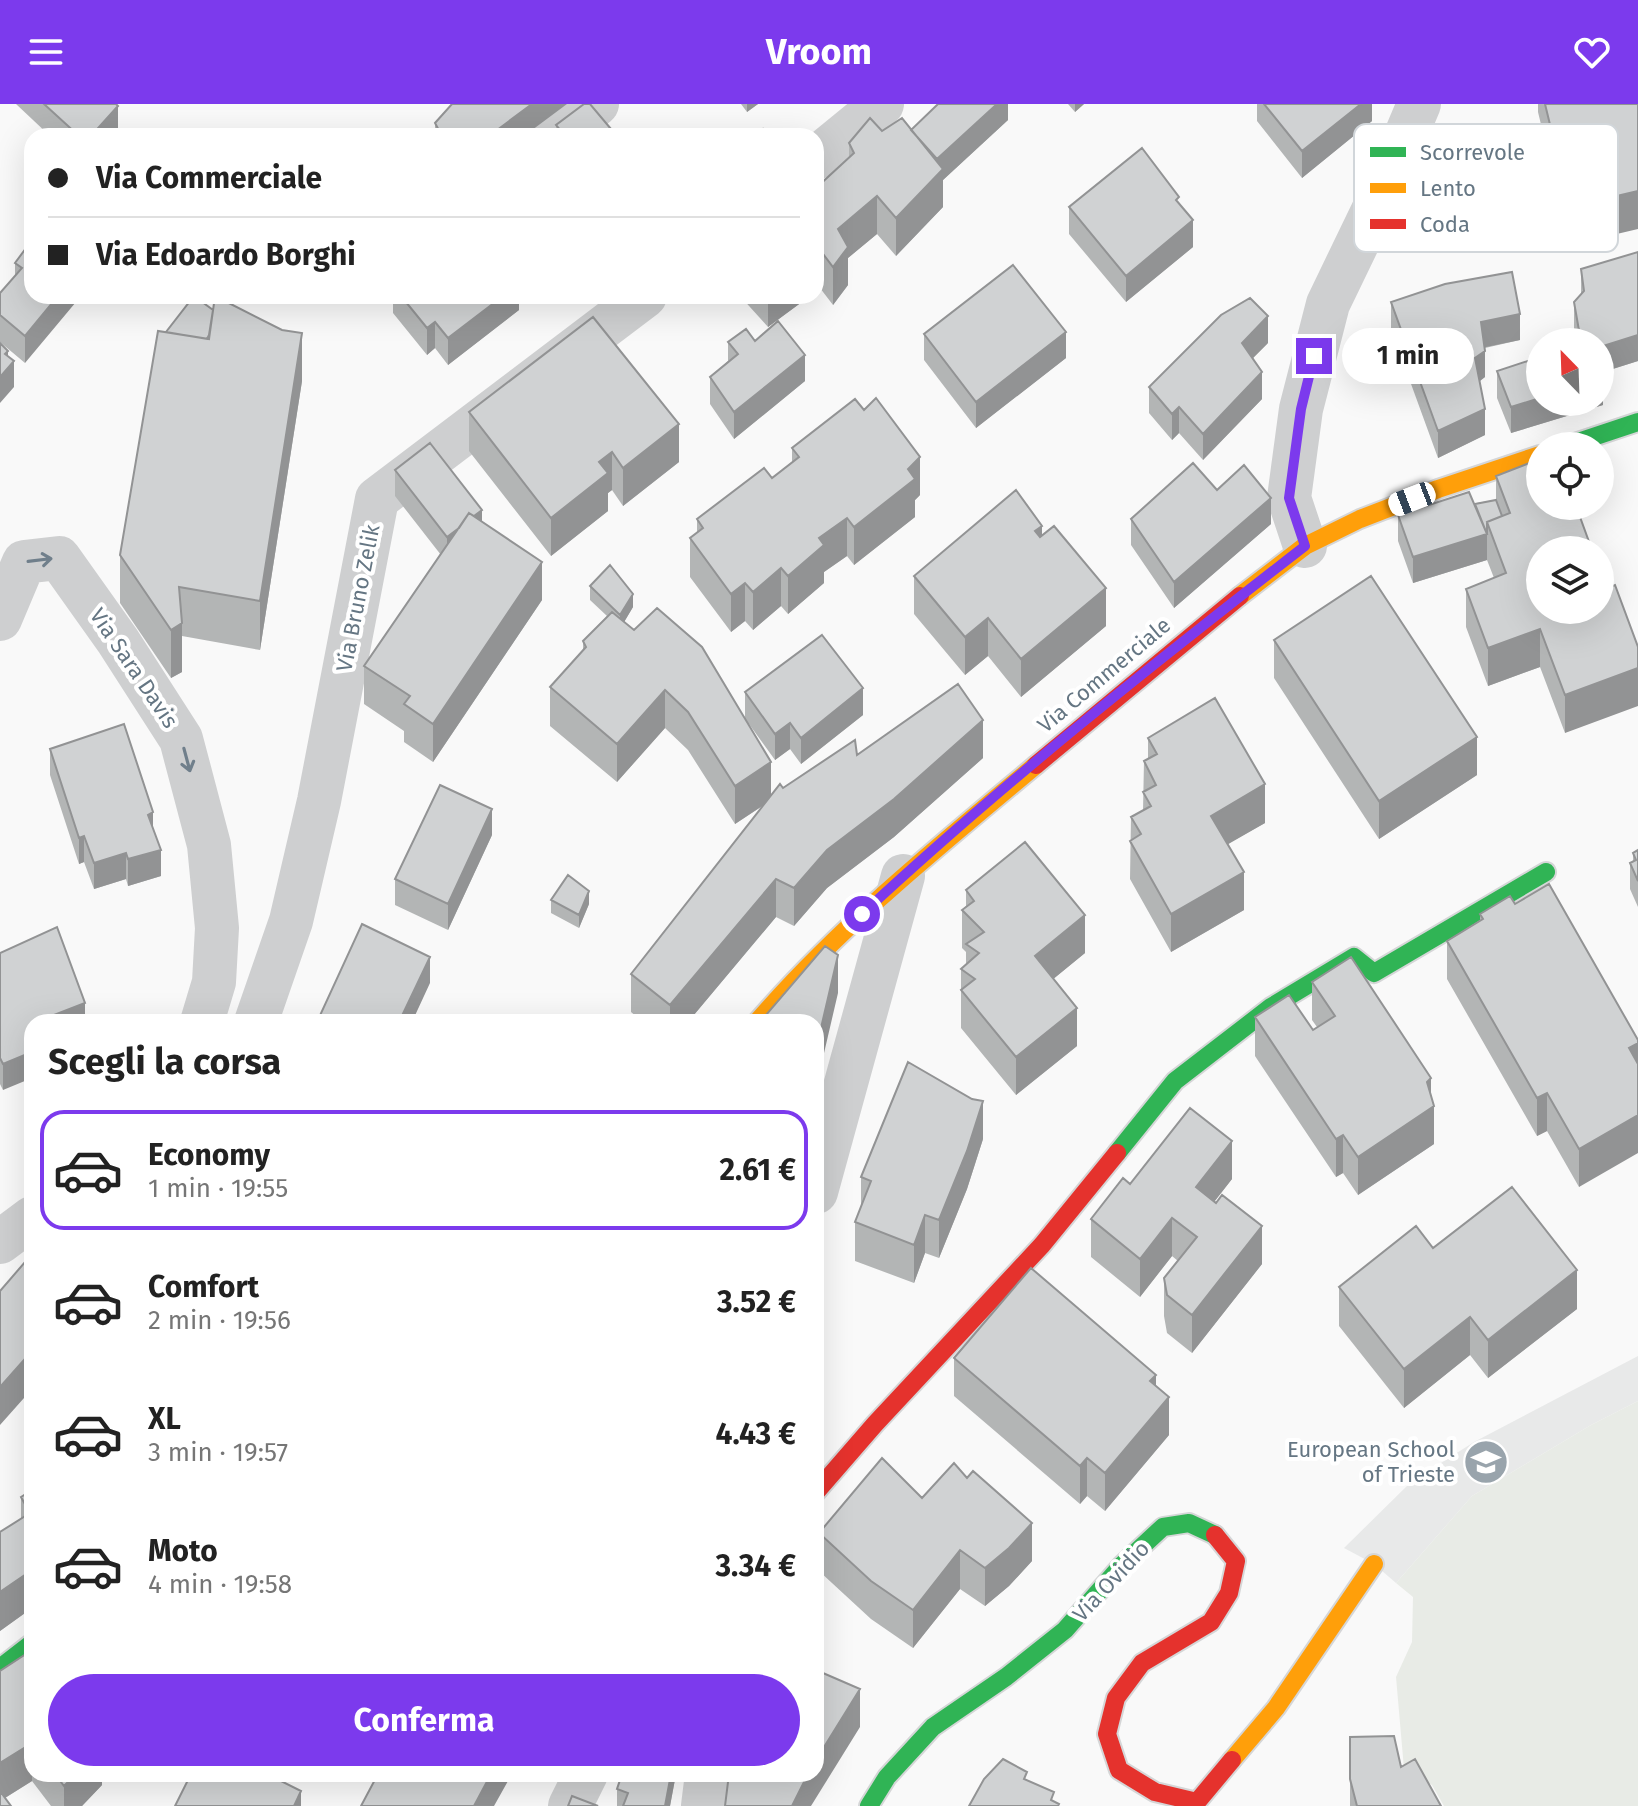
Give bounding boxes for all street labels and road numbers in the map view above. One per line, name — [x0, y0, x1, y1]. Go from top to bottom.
street label: Via Bruno Zelik — [330, 521, 386, 674]
street label: Via Sara Davis — [84, 603, 184, 733]
street label: Via Commerciale — [1032, 612, 1176, 738]
street label: Via Ovidio — [1067, 1535, 1155, 1627]

